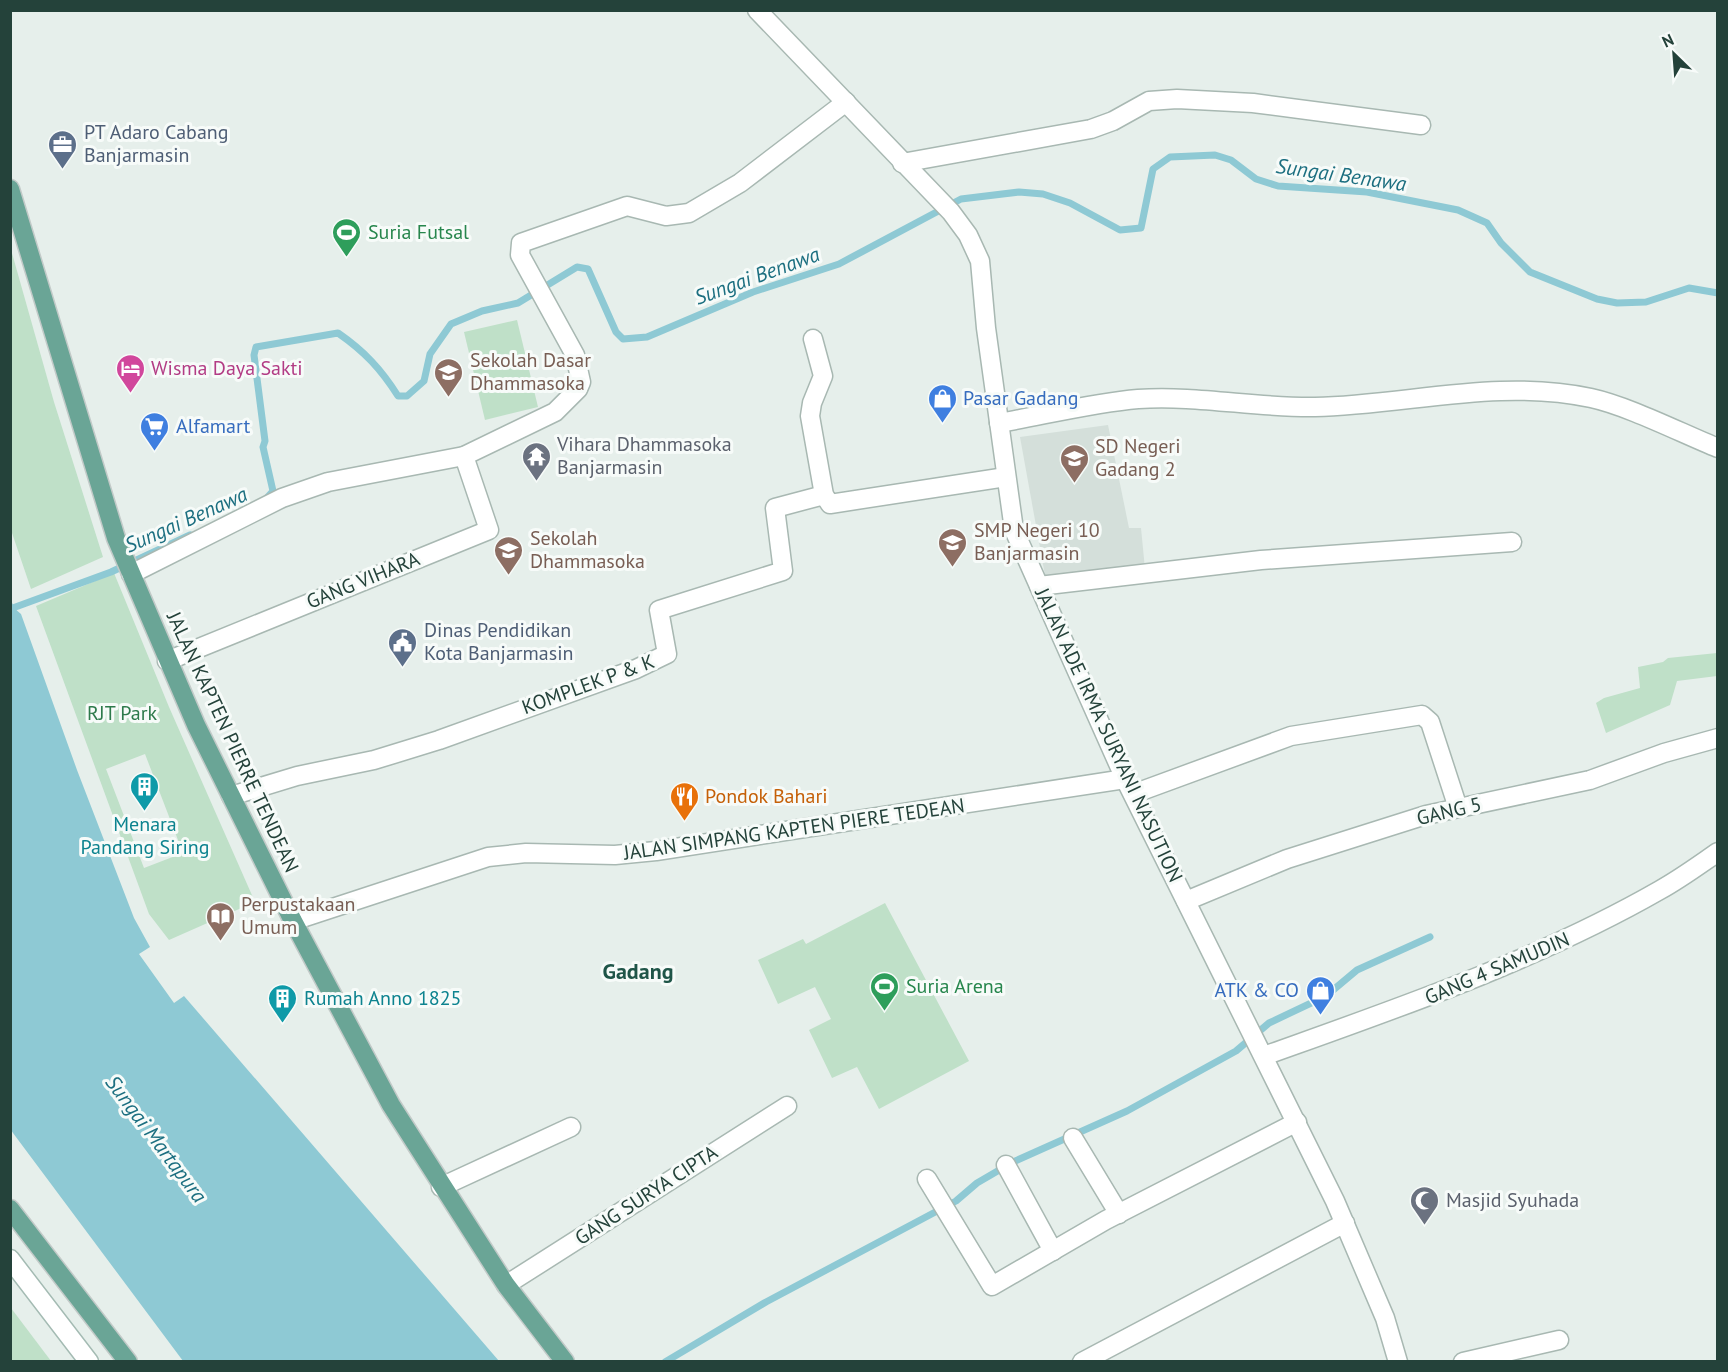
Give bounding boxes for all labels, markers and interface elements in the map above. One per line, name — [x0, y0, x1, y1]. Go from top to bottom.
north arrow — [1644, 24, 1704, 84]
text: N — [1659, 29, 1677, 52]
place label: PT Adaro Cabang Banjarmasin — [84, 119, 229, 168]
office icon: PT Adaro Cabang Banjarmasin — [47, 128, 79, 170]
water label: Sungai Benawa — [1274, 152, 1409, 197]
sports icon: Suria Futsal — [331, 216, 363, 258]
place label: Suria Futsal — [368, 219, 469, 245]
water label: Sungai Benawa — [690, 240, 824, 311]
place label: Sekolah Dasar Dhammasoka — [470, 347, 591, 396]
hotel icon: Wisma Daya Sakti — [114, 352, 146, 394]
place label: Wisma Daya Sakti — [151, 355, 303, 381]
school or university icon: Sekolah Dasar Dhammasoka — [433, 356, 465, 398]
shop icon: Pasar Gadang — [926, 382, 958, 424]
place label: Pasar Gadang — [963, 385, 1078, 411]
supermarket icon: Alfamart — [139, 410, 171, 452]
place label: Alfamart — [176, 413, 250, 439]
place label: Vihara Dhammasoka Banjarmasin — [556, 431, 732, 480]
place label: SD Negeri Gadang 2 — [1095, 433, 1181, 482]
temple icon: Vihara Dhammasoka Banjarmasin — [520, 440, 552, 482]
school or university icon: SD Negeri Gadang 2 — [1058, 442, 1090, 484]
water label: Sungai Benawa — [120, 480, 252, 559]
place label: SMP Negeri 10 Banjarmasin — [974, 517, 1100, 566]
place label: Sekolah Dhammasoka — [530, 525, 645, 574]
school or university icon: SMP Negeri 10 Banjarmasin — [937, 526, 969, 568]
school or university icon: Sekolah Dhammasoka — [493, 534, 525, 576]
street label: GANG VIHARA — [303, 545, 424, 614]
street label: JALAN ADE IRMA SURYANI NASUTION — [1029, 583, 1189, 886]
street label: JALAN KAPTEN PIERRE TENDEAN — [161, 607, 305, 876]
place label: Dinas Pendidikan Kota Banjarmasin — [424, 617, 573, 666]
public building icon: Dinas Pendidikan Kota Banjarmasin — [387, 626, 419, 668]
street label: KOMPLEK P & K — [518, 648, 658, 720]
park label: RJT Park — [87, 700, 157, 726]
building icon: Menara Pandang Siring — [129, 770, 161, 812]
restaurant icon: Pondok Bahari — [668, 780, 700, 822]
place label: Pondok Bahari — [705, 783, 828, 809]
street label: GANG 5 — [1414, 791, 1484, 831]
street label: JALAN SIMPANG KAPTEN PIERE TEDEAN — [621, 792, 966, 866]
place label: Menara Pandang Siring — [81, 811, 209, 860]
place label: Perpustakaan Umum — [241, 891, 356, 940]
library icon: Perpustakaan Umum — [204, 900, 236, 942]
street label: GANG 4 SAMUDIN — [1421, 926, 1573, 1010]
district label: Gadang — [603, 957, 673, 985]
sports icon: Suria Arena — [869, 970, 901, 1012]
place label: Suria Arena — [906, 973, 1004, 999]
shop icon: ATK & CO — [1304, 974, 1336, 1016]
place label: ATK & CO — [1214, 977, 1299, 1003]
building icon: Rumah Anno 1825 — [267, 982, 299, 1024]
place label: Rumah Anno 1825 — [304, 985, 462, 1011]
water label: Sungai Martapura — [100, 1070, 214, 1208]
street label: GANG SURYA CIPTA — [570, 1139, 722, 1251]
mosque icon: Masjid Syuhada — [1409, 1184, 1441, 1226]
place label: Masjid Syuhada — [1446, 1187, 1579, 1213]

